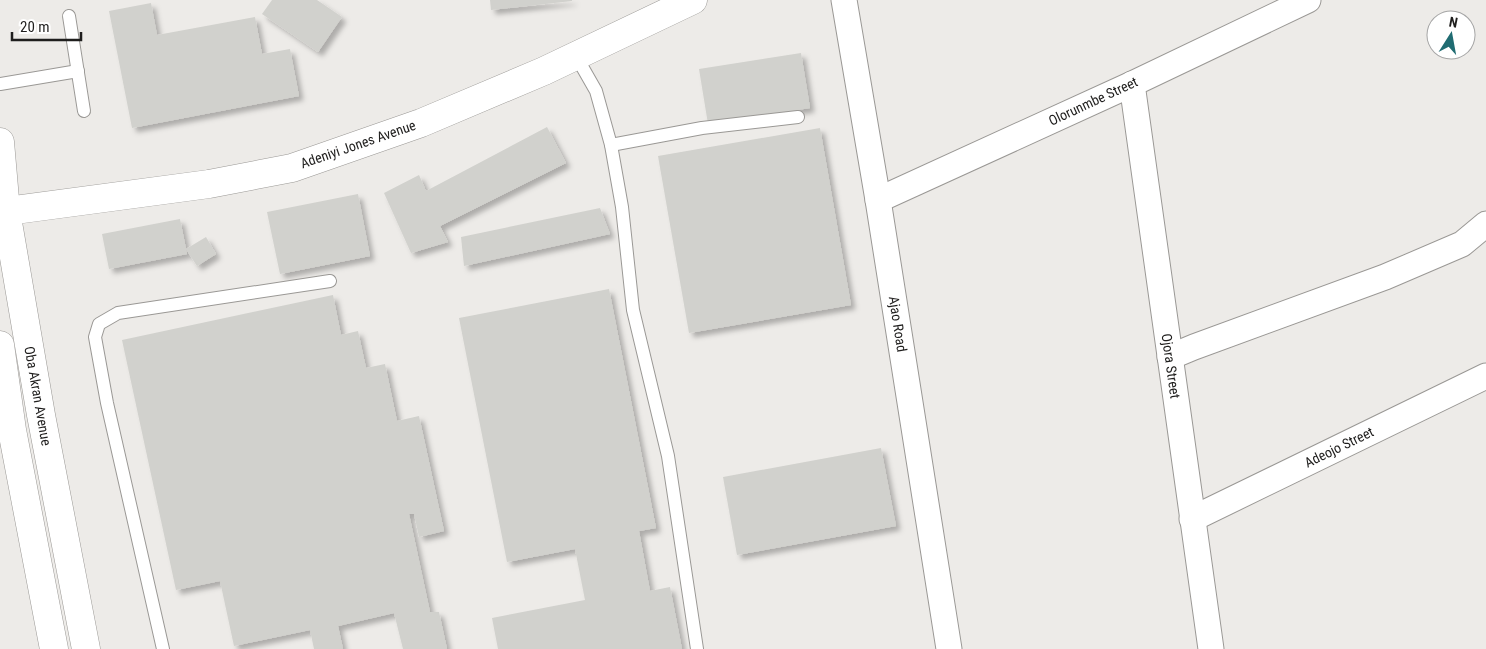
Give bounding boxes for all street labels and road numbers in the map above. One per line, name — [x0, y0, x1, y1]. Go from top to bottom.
street label: Olorunmbe Street — [1046, 73, 1140, 129]
street label: Adeniyi Jones Avenue — [298, 117, 418, 171]
street label: Ajao Road — [886, 295, 910, 353]
street label: Ojora Street — [1159, 333, 1183, 399]
street label: Oba Akran Avenue — [21, 345, 55, 447]
street label: Adeojo Street — [1302, 423, 1376, 471]

